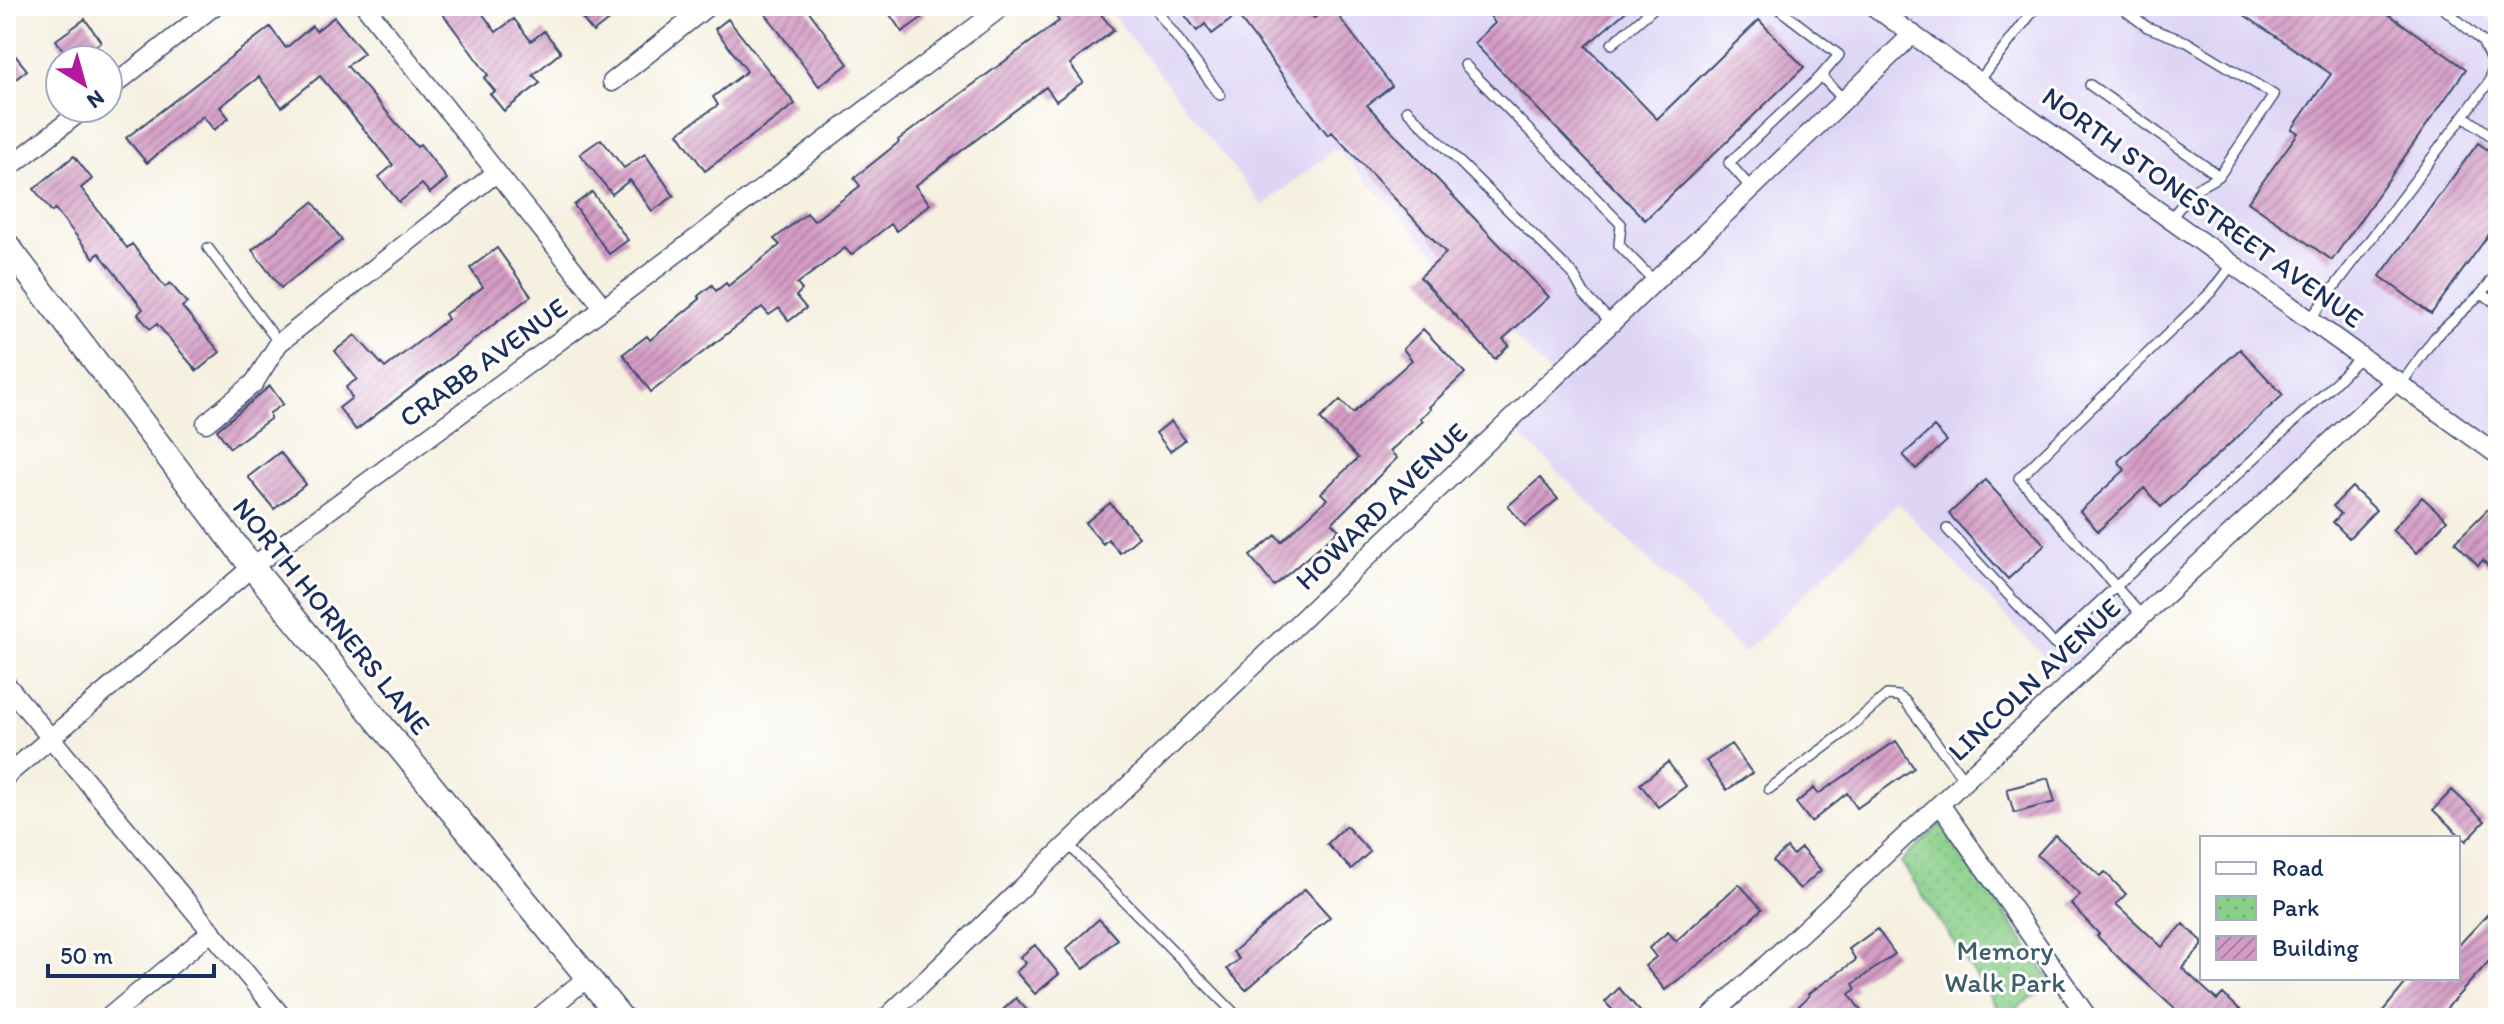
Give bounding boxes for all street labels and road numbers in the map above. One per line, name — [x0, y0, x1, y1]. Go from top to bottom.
street label: NORTH STONESTREET AVENUE — [2036, 79, 2370, 335]
street label: CRABB AVENUE — [392, 290, 574, 434]
street label: HOWARD AVENUE — [1288, 415, 1474, 597]
street label: NORTH HORNERS LANE — [226, 491, 438, 741]
street label: LINCOLN AVENUE — [1941, 590, 2127, 768]

